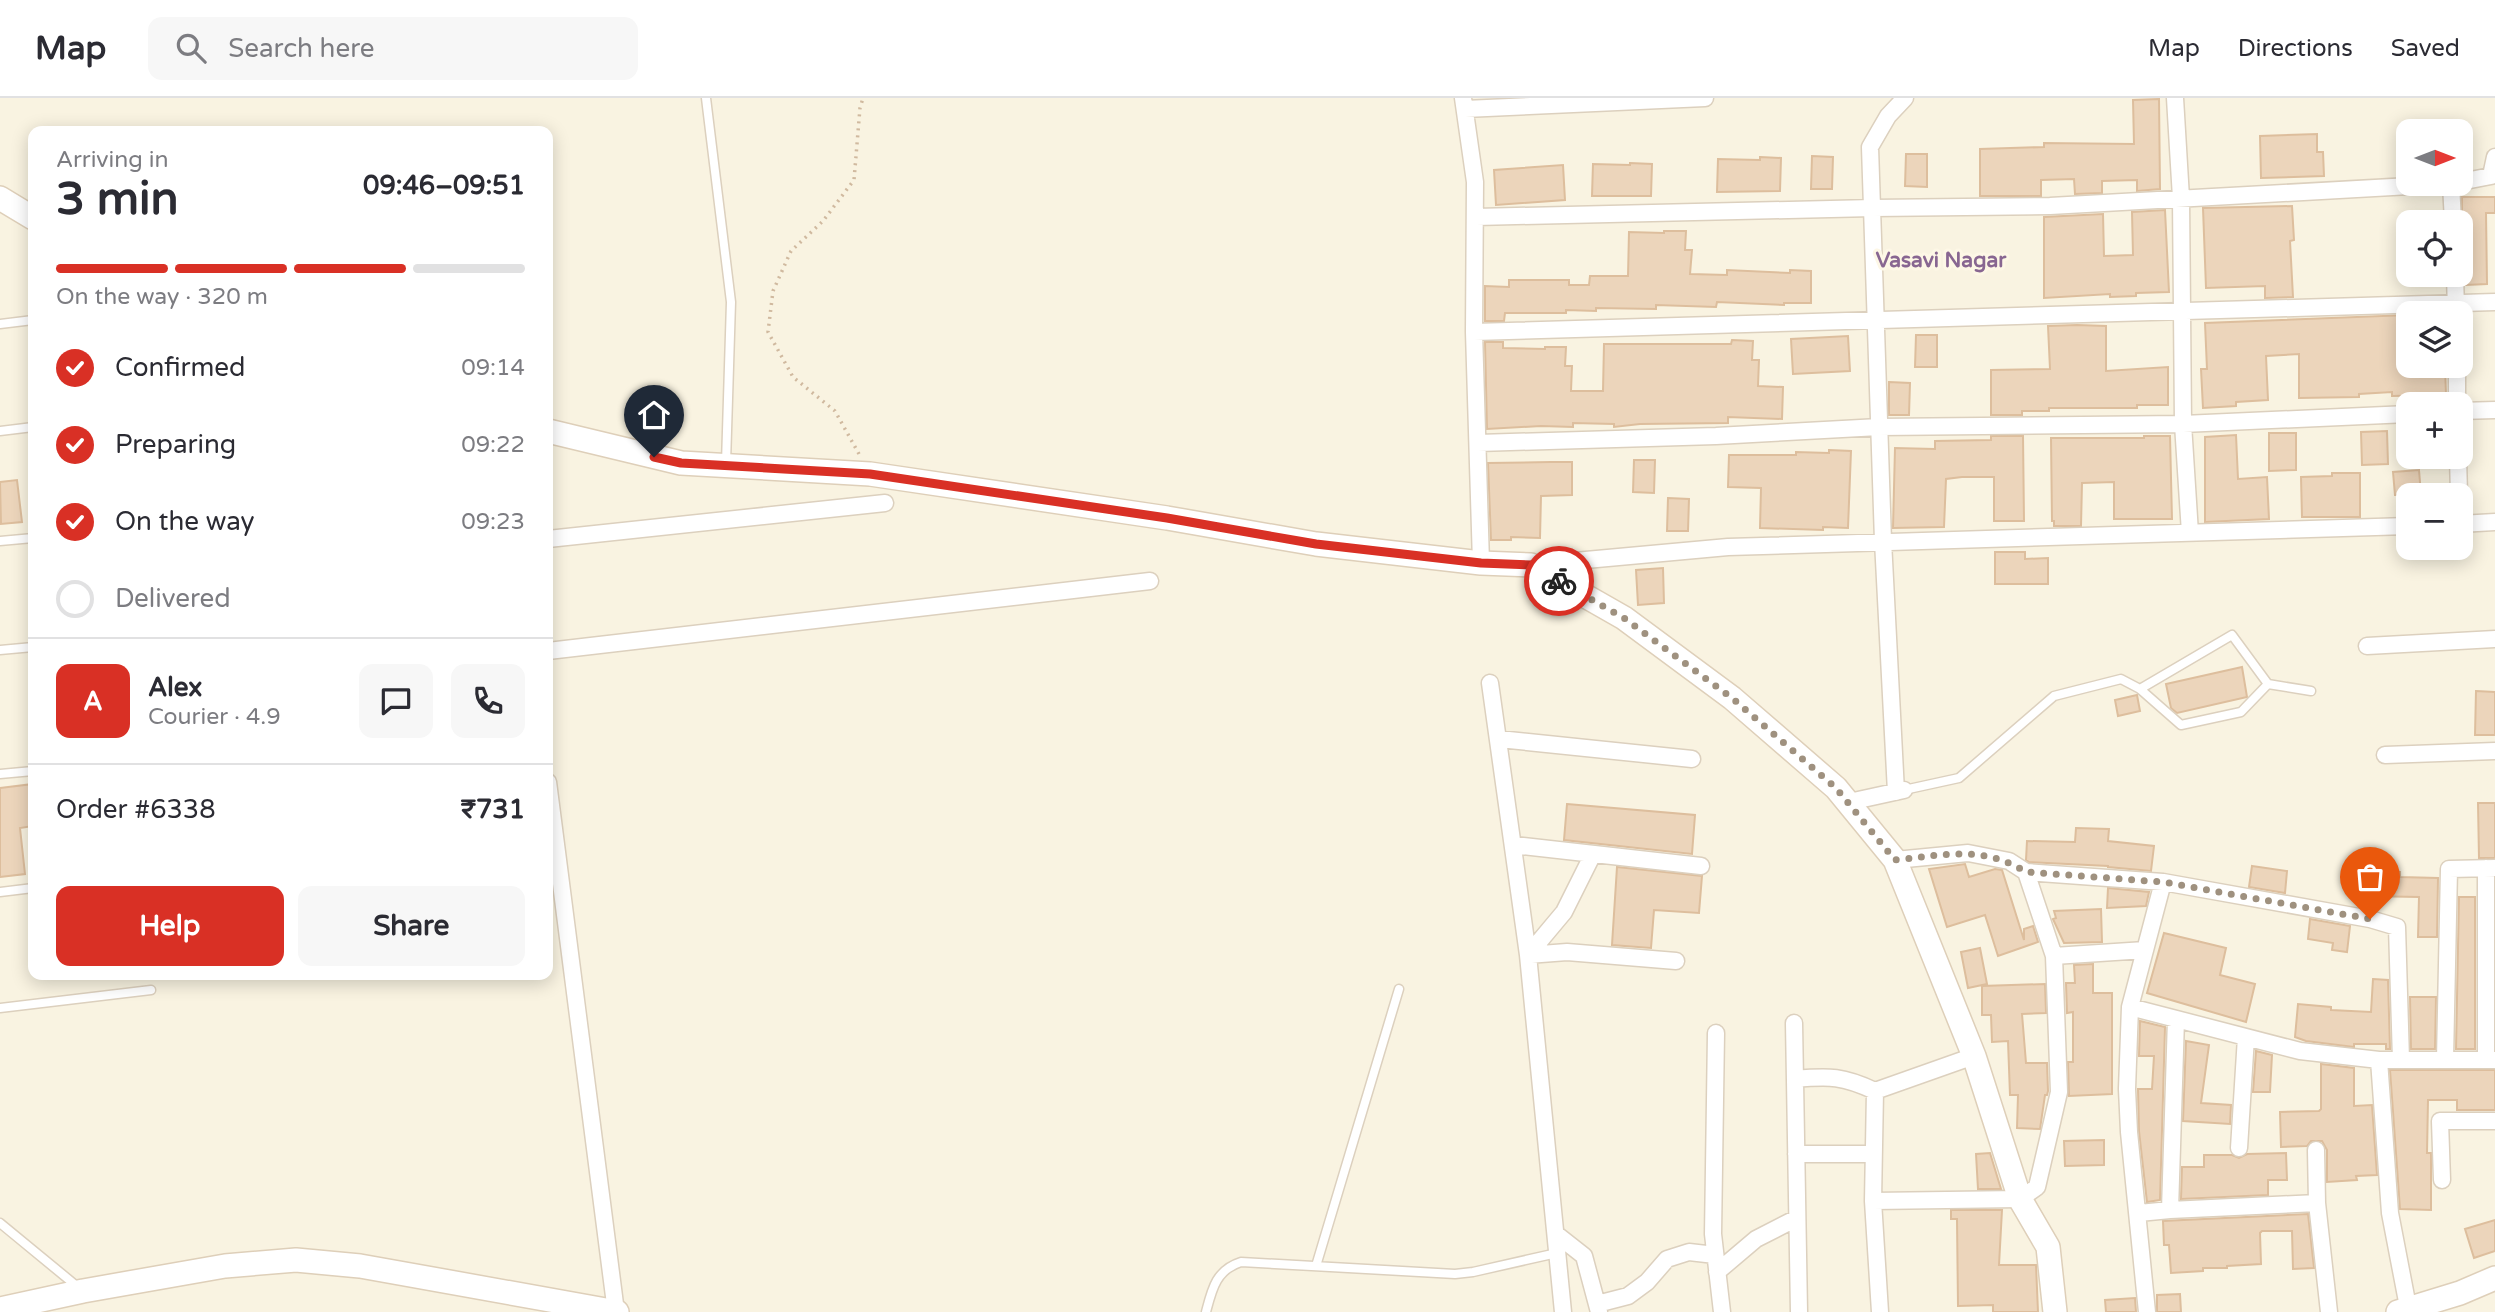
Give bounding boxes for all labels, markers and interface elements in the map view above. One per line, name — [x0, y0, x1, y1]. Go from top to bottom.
search box — [148, 17, 638, 80]
text: Map — [35, 29, 106, 68]
icon: search — [172, 29, 210, 67]
text: Search here — [228, 33, 374, 64]
text: Map — [2148, 34, 2200, 63]
text: Directions — [2238, 34, 2353, 63]
text: Saved — [2391, 34, 2460, 63]
north arrow — [2396, 119, 2473, 196]
map controls — [2396, 119, 2473, 560]
text: Arriving in — [56, 146, 169, 174]
text: 09:46–09:51 — [363, 170, 525, 201]
text: 3 min — [56, 172, 179, 227]
button: locate — [2396, 210, 2473, 287]
district label: Vasavi Nagar — [1876, 248, 2007, 273]
text: On the way · 320 m — [56, 283, 268, 311]
button: layers — [2396, 301, 2473, 378]
icon: check — [56, 349, 94, 387]
text: Confirmed — [115, 352, 245, 383]
text: 09:14 — [461, 354, 525, 382]
pin — [624, 385, 684, 457]
button: + — [2396, 392, 2473, 469]
icon: home — [635, 396, 673, 434]
icon: check — [56, 426, 94, 464]
text: Preparing — [115, 429, 236, 460]
text: 09:22 — [461, 431, 525, 459]
button: − — [2396, 483, 2473, 560]
icon: check — [56, 503, 94, 541]
text: On the way — [115, 506, 255, 537]
text: 09:23 — [461, 508, 525, 536]
courier — [1524, 546, 1594, 616]
icon: bike — [1540, 562, 1578, 600]
text: Delivered — [115, 583, 231, 614]
button: chat — [359, 664, 433, 738]
button: phone — [451, 664, 525, 738]
text: Alex — [148, 672, 202, 703]
text: A — [83, 686, 103, 717]
text: Courier · 4.9 — [148, 703, 281, 731]
text: Order #6338 — [56, 794, 216, 825]
text: ₹731 — [461, 794, 525, 825]
pin — [2340, 847, 2400, 919]
icon: bag — [2351, 858, 2389, 896]
button: Help — [56, 886, 284, 966]
button: Share — [298, 886, 525, 966]

